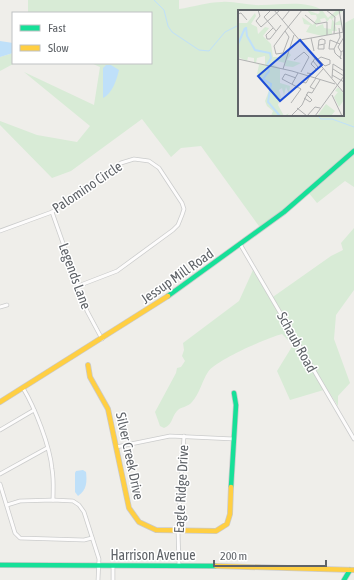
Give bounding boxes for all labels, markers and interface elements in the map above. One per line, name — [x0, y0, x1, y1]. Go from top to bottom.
inset map — [238, 10, 344, 116]
legend — [12, 12, 152, 64]
text: Fast — [48, 21, 66, 35]
text: Slow — [48, 41, 69, 55]
street label: Palomino Circle — [49, 158, 125, 216]
street label: Legends Lane — [56, 241, 94, 311]
street label: Jessup Mill Road — [138, 245, 216, 307]
street label: Schaub Road — [274, 309, 320, 375]
street label: Silver Creek Drive — [113, 411, 147, 501]
street label: Eagle Ridge Drive — [171, 444, 191, 534]
scale bar — [214, 542, 326, 568]
street label: Harrison Avenue — [110, 547, 196, 563]
text: 200 m — [220, 549, 247, 563]

